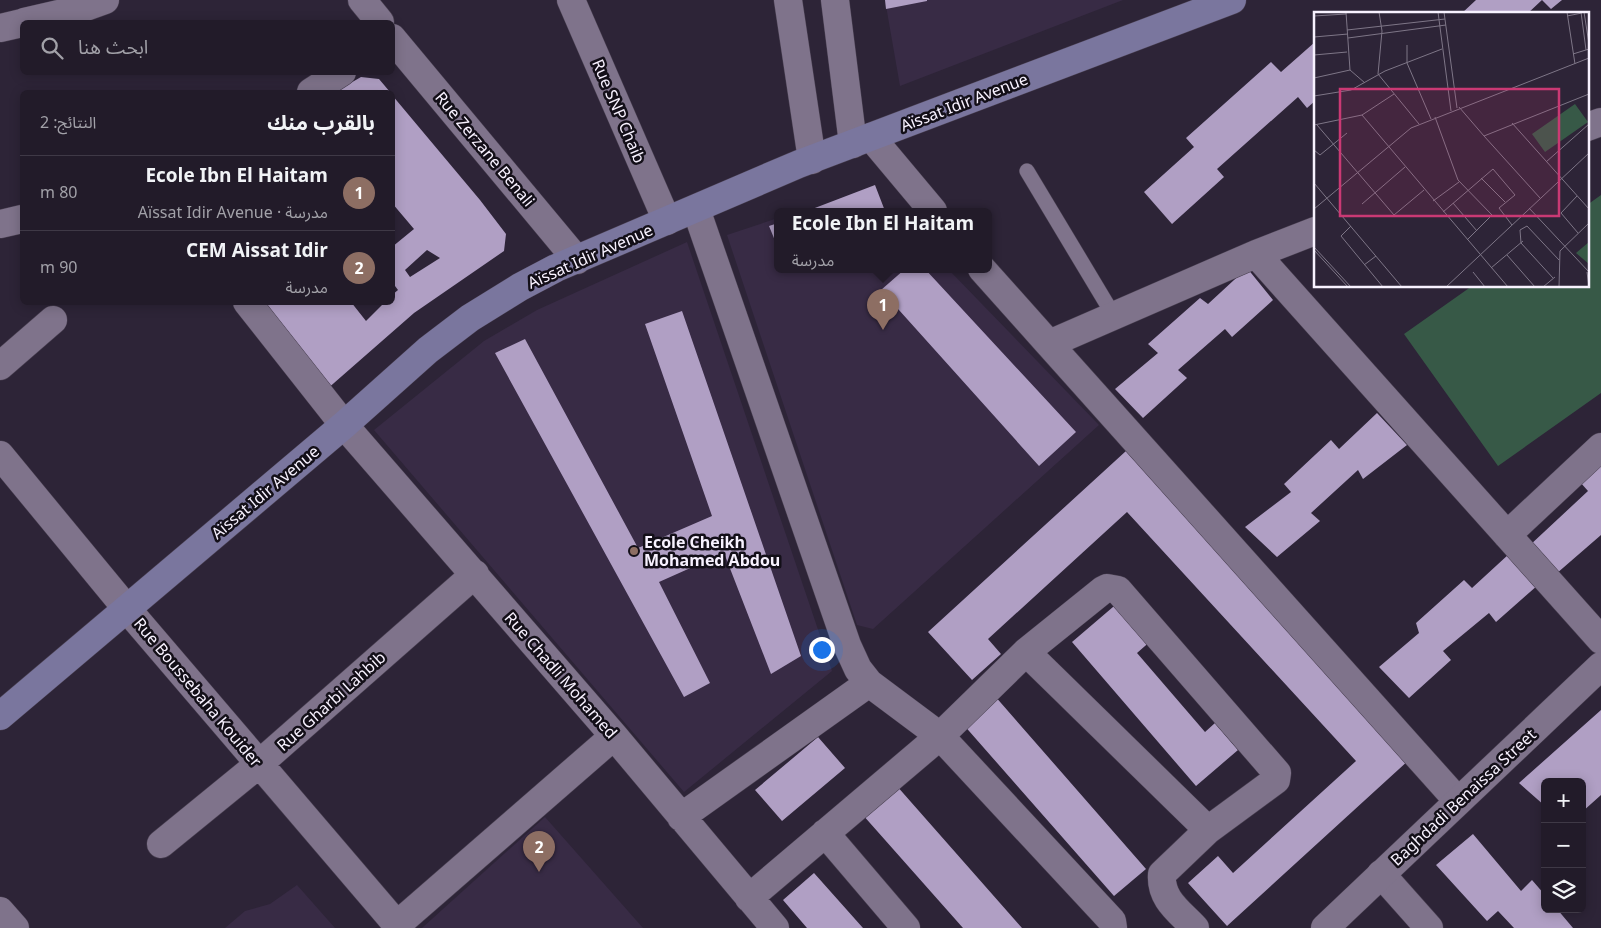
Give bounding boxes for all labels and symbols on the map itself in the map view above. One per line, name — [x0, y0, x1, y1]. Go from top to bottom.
inset map — [1314, 12, 1588, 288]
street label: Rue SNP Chaib — [581, 54, 655, 169]
street label: Aïssat Idir Avenue — [895, 63, 1033, 143]
street label: Rue Zerzane Benali — [425, 84, 544, 216]
street label: Aïssat Idir Avenue — [522, 214, 659, 300]
pin: 1 — [867, 289, 899, 330]
street label: Aïssat Idir Avenue — [203, 436, 328, 549]
place label: Ecole Cheikh Mohamed Abdou — [644, 526, 780, 578]
marker: Ecole Cheikh Mohamed Abdou — [628, 545, 640, 557]
street label: Rue Chadli Mohamed — [495, 604, 626, 748]
street label: Rue Boussebaha Kouider — [124, 610, 271, 776]
your location — [809, 637, 835, 663]
street label: Rue Gharbi Lahbib — [269, 642, 395, 761]
street label: Baghdadi Benaissa Street — [1382, 720, 1546, 876]
pin: 2 — [523, 831, 555, 872]

